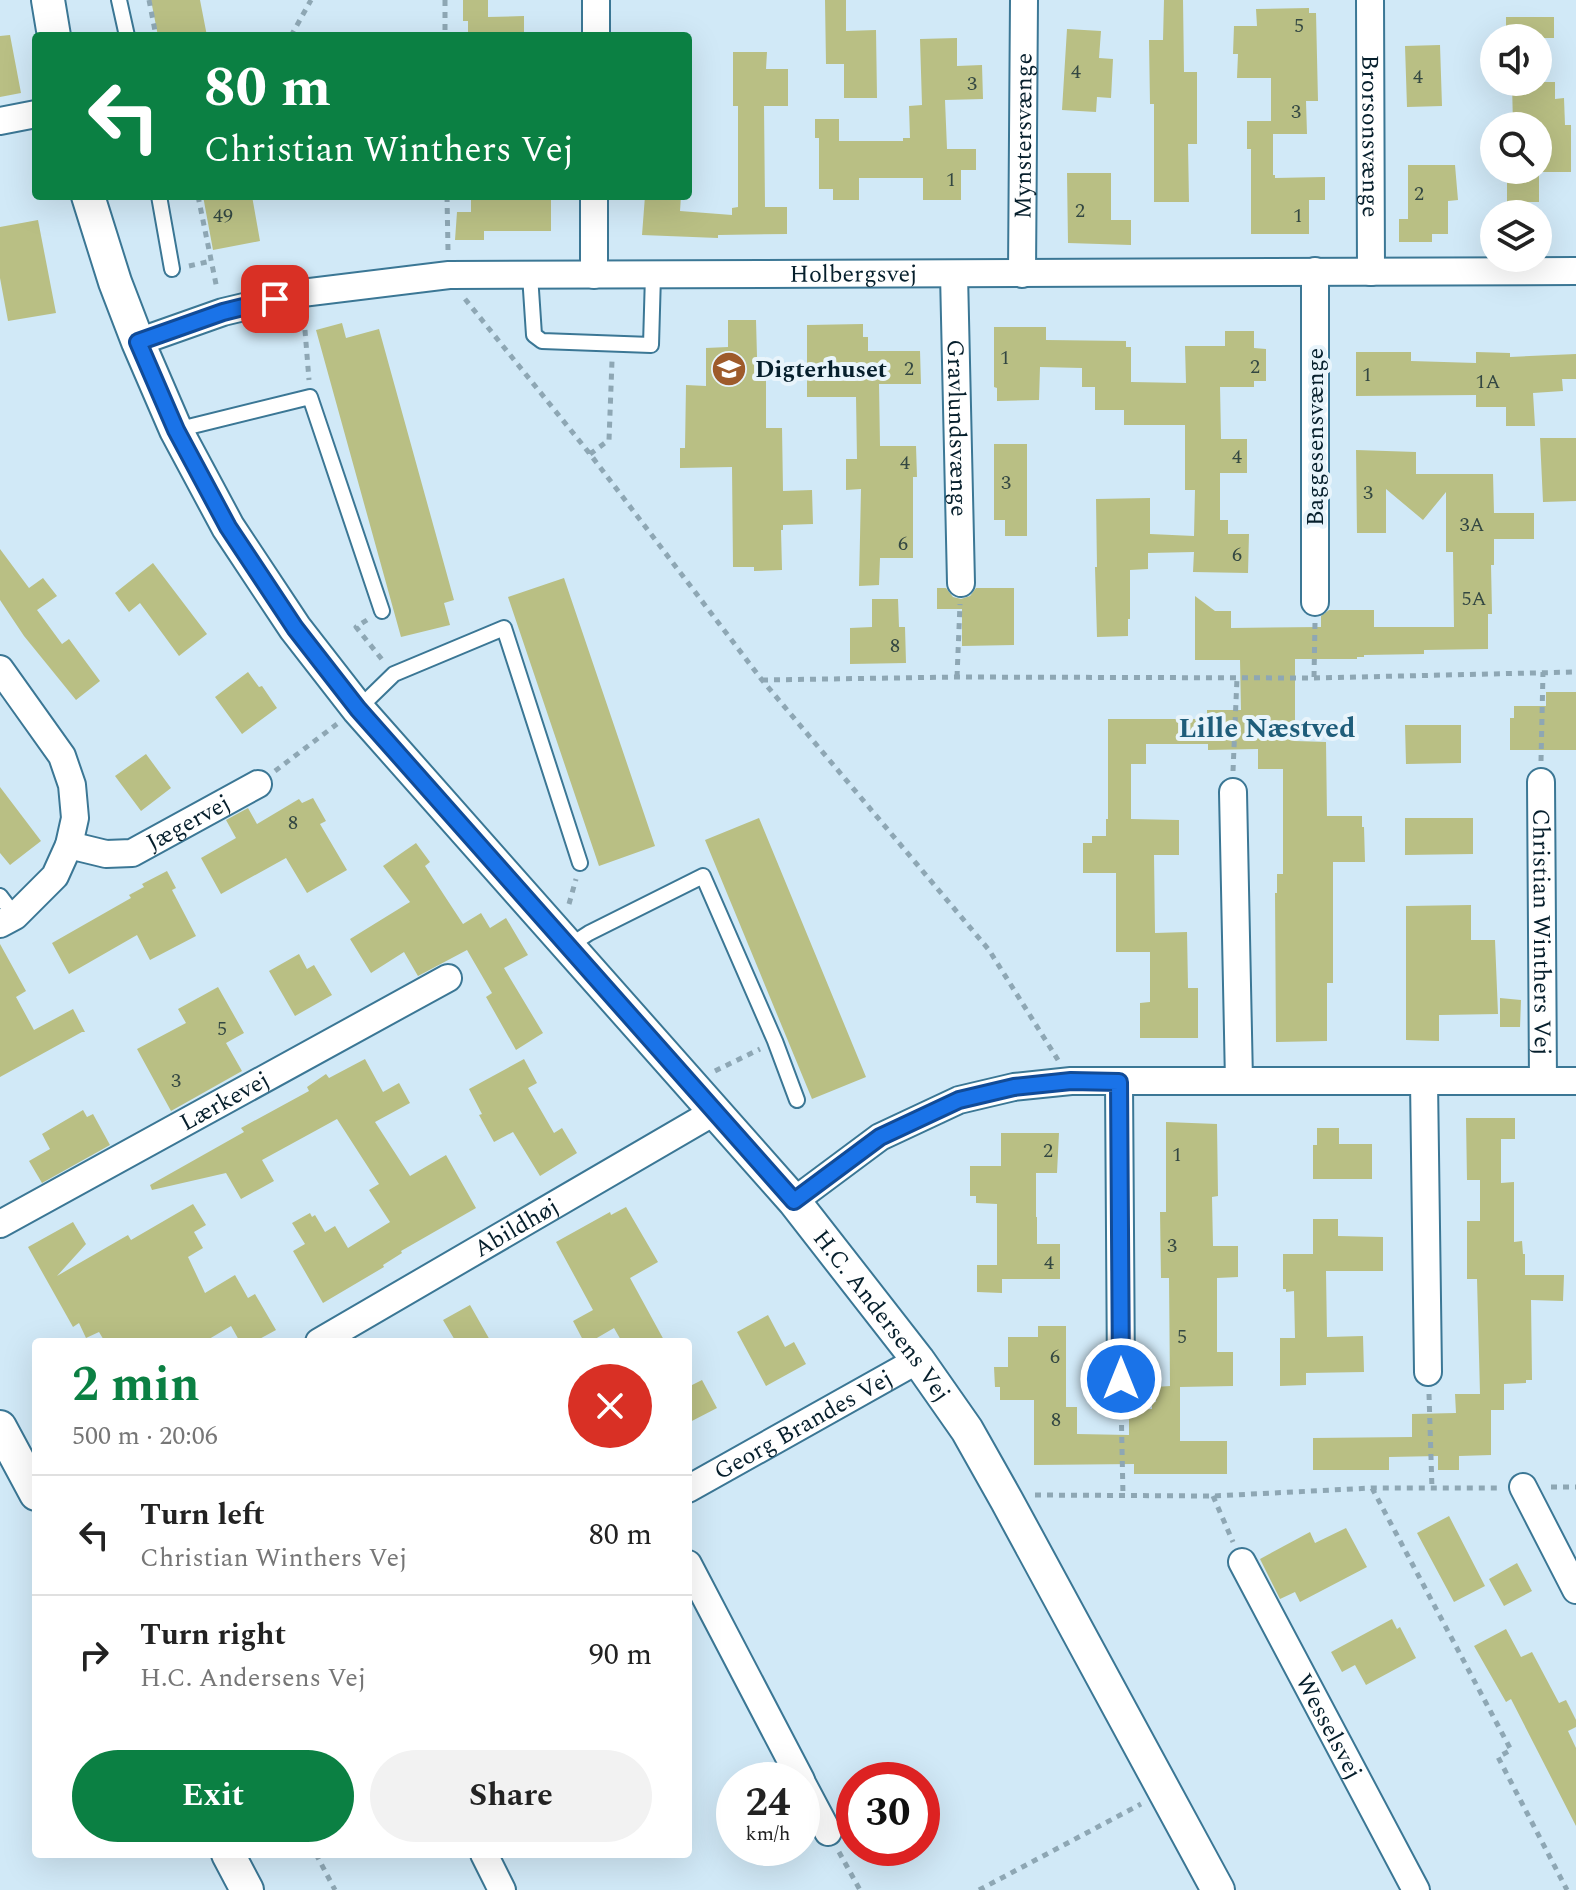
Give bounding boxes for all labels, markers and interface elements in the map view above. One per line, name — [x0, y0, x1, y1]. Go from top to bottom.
house number: 5 — [1294, 11, 1304, 41]
map controls — [1480, 24, 1552, 272]
button: sound — [1480, 24, 1552, 96]
text: 80 m — [204, 46, 331, 131]
street label: Mynstersvænge — [1005, 53, 1043, 219]
street label: Brorsonsvænge — [1351, 54, 1388, 218]
house number: 4 — [1071, 57, 1081, 87]
house number: 4 — [1413, 62, 1423, 92]
icon: left — [72, 64, 176, 168]
house number: 3 — [967, 69, 977, 99]
house number: 3 — [1291, 97, 1301, 127]
button: search — [1480, 112, 1552, 184]
text: Christian Winthers Vej — [204, 123, 574, 178]
house number: 1 — [946, 165, 956, 195]
house number: 2 — [1414, 179, 1424, 209]
house number: 2 — [1075, 196, 1085, 226]
button: layers — [1480, 200, 1552, 272]
house number: 49 — [213, 201, 233, 231]
house number: 1 — [1293, 201, 1303, 231]
street label: Holbergsvej — [789, 256, 918, 293]
pin — [241, 265, 309, 333]
icon: arrive — [253, 277, 297, 321]
street label: Gravlundsvænge — [936, 339, 976, 517]
house number: 1 — [1000, 343, 1010, 373]
street label: Baggesensvænge — [1298, 348, 1334, 526]
school or university icon: Digterhuset — [710, 350, 748, 388]
place label: Digterhuset — [755, 352, 887, 388]
house number: 2 — [1250, 352, 1260, 382]
house number: 2 — [904, 354, 914, 384]
house number: 1 — [1362, 360, 1372, 390]
house number: 1A — [1476, 367, 1501, 397]
house number: 4 — [1232, 442, 1242, 472]
house number: 4 — [900, 448, 910, 478]
house number: 3 — [1001, 468, 1011, 498]
house number: 3 — [1363, 478, 1373, 508]
house number: 3A — [1460, 510, 1485, 540]
house number: 6 — [898, 529, 908, 559]
house number: 6 — [1232, 540, 1242, 570]
house number: 5A — [1462, 584, 1487, 614]
house number: 8 — [890, 631, 900, 661]
district label: Lille Næstved — [1178, 707, 1356, 750]
street label: Jægervej — [140, 786, 237, 861]
house number: 8 — [288, 808, 298, 838]
street label: Christian Winthers Vej — [1522, 808, 1560, 1056]
house number: 5 — [217, 1014, 227, 1044]
street label: Lærkevej — [173, 1062, 276, 1141]
house number: 3 — [171, 1066, 181, 1096]
house number: 2 — [1043, 1136, 1053, 1166]
house number: 1 — [1172, 1140, 1182, 1170]
street label: Abildhøj — [467, 1189, 566, 1267]
street label: H.C. Andersens Vej — [804, 1222, 959, 1410]
house number: 3 — [1167, 1231, 1177, 1261]
house number: 4 — [1044, 1248, 1054, 1278]
house number: 5 — [1177, 1322, 1187, 1352]
position arrow — [1079, 1337, 1163, 1421]
house number: 6 — [1050, 1342, 1060, 1372]
text: 2 min — [72, 1349, 200, 1422]
street label: Georg Brandes Vej — [708, 1361, 900, 1490]
button: close — [568, 1364, 652, 1448]
house number: 8 — [1051, 1405, 1061, 1435]
text: 500 m · 20:06 — [72, 1416, 218, 1456]
text: Turn left — [140, 1492, 265, 1538]
text: 80 m — [589, 1512, 652, 1558]
icon: left — [72, 1513, 116, 1557]
text: Christian Winthers Vej — [140, 1538, 407, 1578]
text: Turn right — [140, 1612, 286, 1658]
text: 90 m — [589, 1632, 652, 1678]
icon: right — [72, 1633, 116, 1677]
text: H.C. Andersens Vej — [140, 1658, 366, 1698]
street label: Wesselsvej — [1285, 1668, 1371, 1786]
button: Exit — [72, 1750, 354, 1842]
button: Share — [370, 1750, 652, 1842]
speed limit sign: 30 — [836, 1762, 940, 1866]
text: 24 — [746, 1773, 790, 1834]
text: km/h — [746, 1819, 791, 1849]

